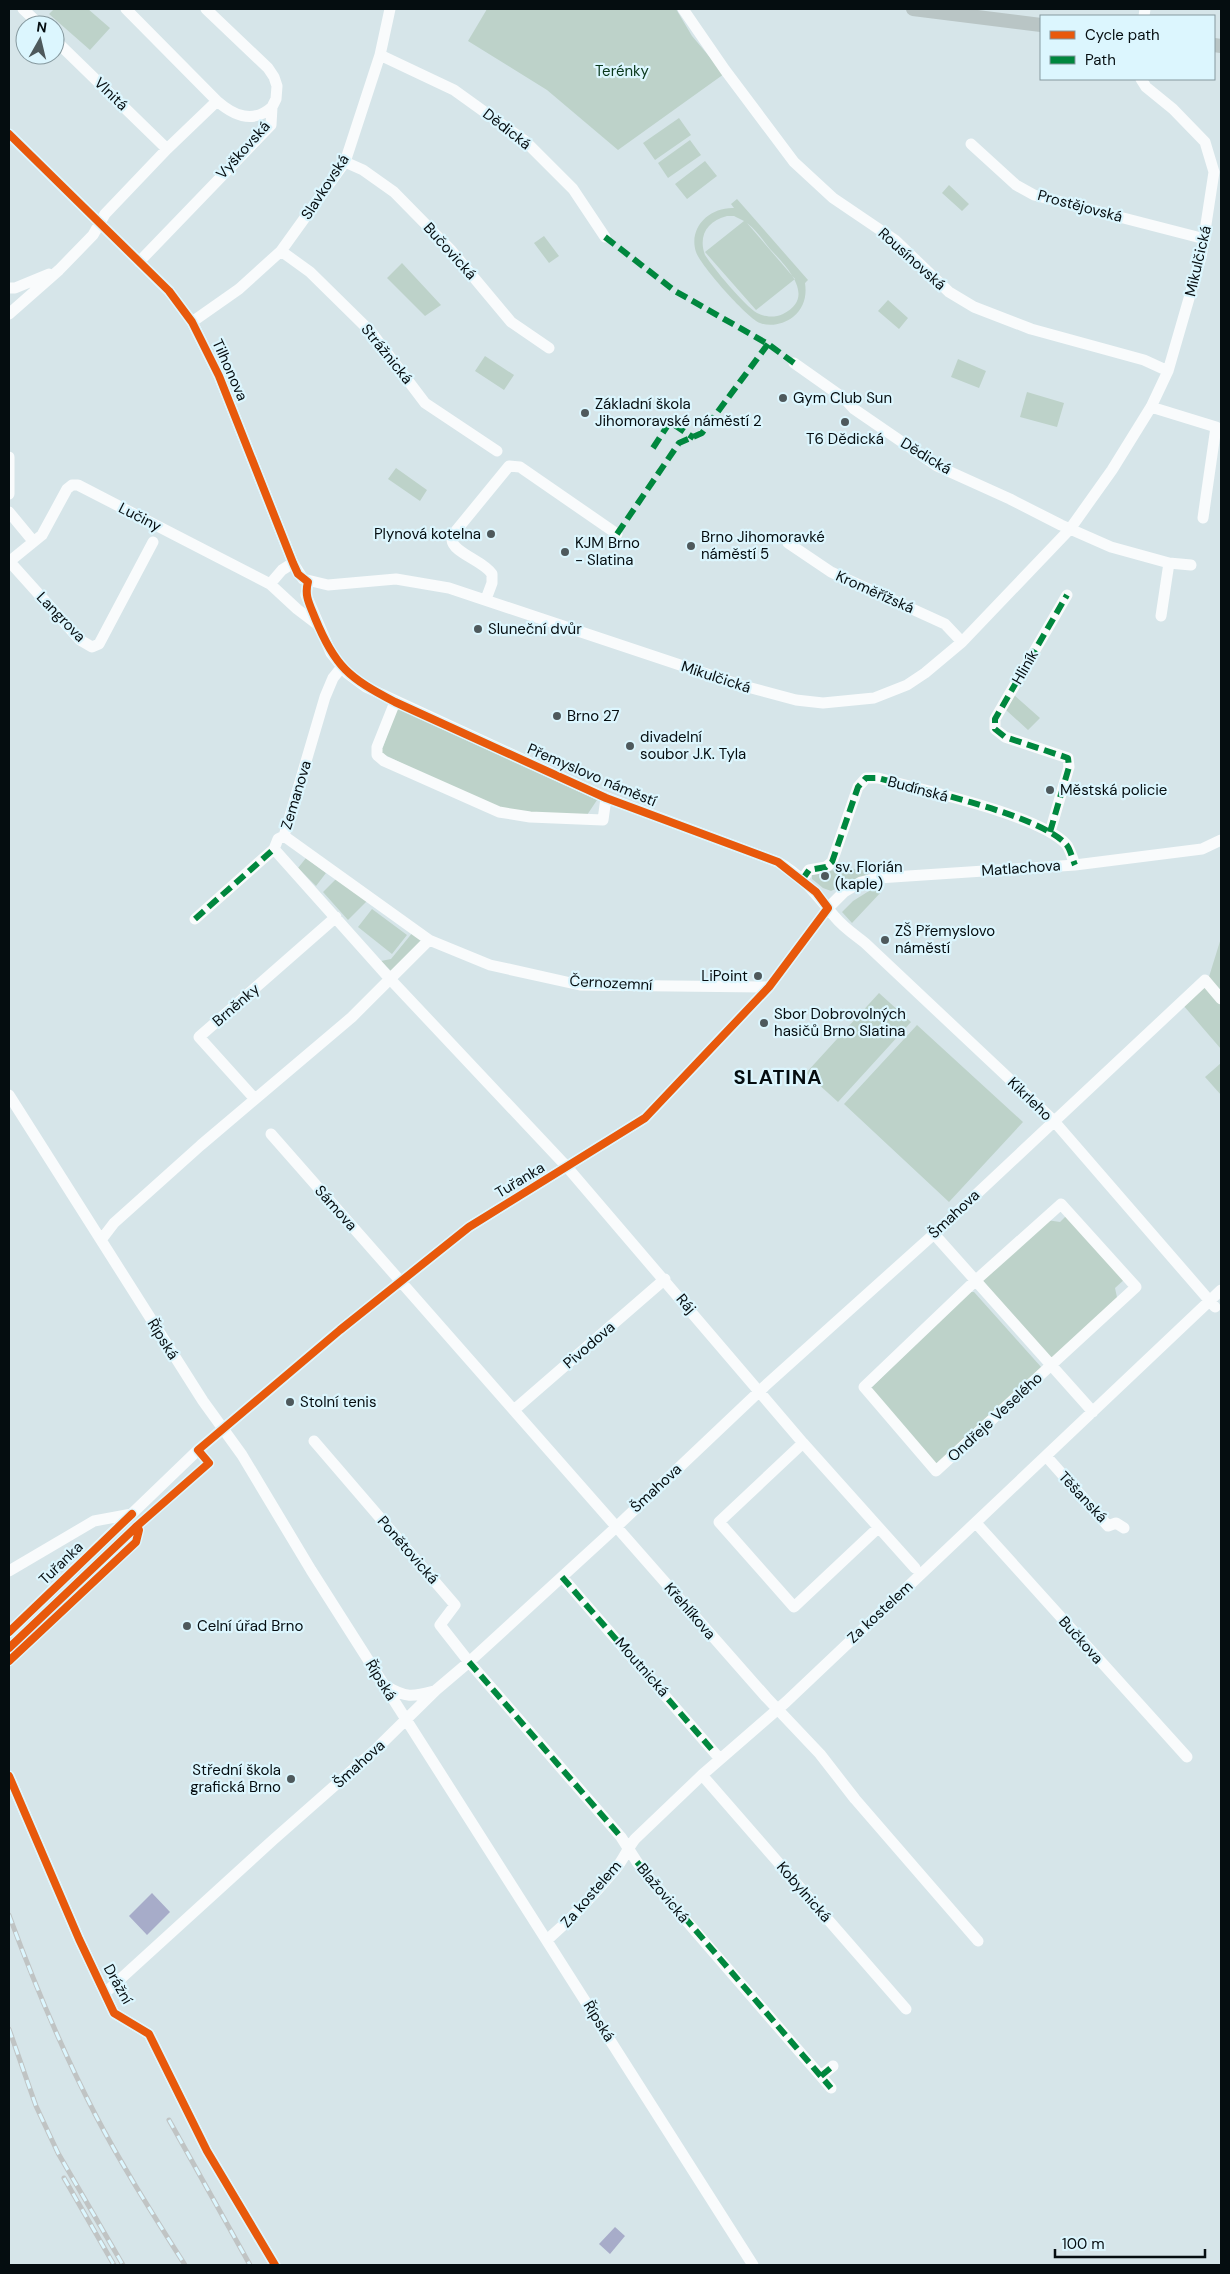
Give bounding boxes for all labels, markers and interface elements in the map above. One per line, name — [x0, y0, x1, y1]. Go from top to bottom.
north arrow — [15, 15, 65, 65]
legend — [1040, 15, 1215, 80]
text: N — [35, 18, 48, 37]
text: Cycle path — [1085, 25, 1160, 45]
text: Path — [1085, 50, 1116, 70]
park label: Terénky — [595, 61, 650, 81]
street label: Vlnitá — [90, 73, 132, 115]
street label: Dědická — [479, 104, 535, 154]
street label: Vyškovská — [212, 117, 274, 183]
street label: Slavkovská — [296, 150, 354, 224]
street label: Prostějovská — [1035, 185, 1125, 227]
street label: Bučovická — [419, 218, 481, 284]
street label: Rousínovská — [874, 223, 950, 295]
street label: Mikulčická — [1180, 224, 1216, 298]
street label: Strážnická — [357, 320, 417, 388]
street label: Tilhonova — [208, 336, 252, 404]
place label: Gym Club Sun — [793, 388, 892, 408]
marker: Gym Club Sun — [777, 392, 789, 404]
place label: Základní škola Jihomoravské náměstí 2 — [595, 394, 762, 431]
marker: Základní škola Jihomoravské náměstí 2 — [579, 407, 591, 419]
marker: T6 Dědická — [839, 416, 851, 428]
place label: T6 Dědická — [806, 429, 884, 449]
street label: Dědická — [897, 433, 955, 479]
street label: Lučiny — [115, 498, 165, 537]
place label: Plynová kotelna — [374, 524, 481, 544]
place label: Brno Jihomoravké náměstí 5 — [701, 527, 825, 564]
marker: Plynová kotelna — [485, 528, 497, 540]
place label: KJM Brno - Slatina — [575, 533, 640, 570]
marker: Brno Jihomoravké náměstí 5 — [685, 540, 697, 552]
marker: KJM Brno - Slatina — [559, 546, 571, 558]
street label: Kroměřížská — [833, 566, 917, 618]
street label: Langrova — [32, 588, 90, 646]
place label: Sluneční dvůr — [488, 619, 582, 639]
marker: Sluneční dvůr — [472, 623, 484, 635]
street label: Hliník — [1007, 646, 1043, 688]
street label: Mikulčická — [679, 656, 753, 698]
place label: Brno 27 — [567, 706, 620, 726]
marker: Brno 27 — [551, 710, 563, 722]
place label: divadelní soubor J.K. Tyla — [640, 727, 746, 764]
street label: Přemyslovo náměstí — [524, 739, 660, 812]
marker: divadelní soubor J.K. Tyla — [624, 740, 636, 752]
street label: Zemanova — [276, 758, 316, 832]
street label: Budínská — [885, 771, 951, 807]
place label: Městská policie — [1060, 780, 1167, 800]
marker: Městská policie — [1044, 784, 1056, 796]
street label: Matlachova — [981, 855, 1061, 881]
place label: sv. Florián (kaple) — [835, 857, 903, 894]
marker: sv. Florián (kaple) — [819, 870, 831, 882]
place label: ZŠ Přemyslovo náměstí — [895, 921, 995, 958]
marker: ZŠ Přemyslovo náměstí — [879, 934, 891, 946]
place label: LiPoint — [701, 966, 748, 986]
marker: LiPoint — [752, 970, 764, 982]
street label: Černozemní — [569, 971, 654, 995]
street label: Brněnky — [208, 979, 264, 1031]
place label: Sbor Dobrovolných hasičů Brno Slatina — [774, 1004, 906, 1041]
marker: Sbor Dobrovolných hasičů Brno Slatina — [758, 1017, 770, 1029]
district label: SLATINA — [733, 1064, 823, 1090]
street label: Kikrleho — [1003, 1073, 1057, 1125]
street label: Tuřanka — [492, 1157, 548, 1203]
street label: Sámova — [310, 1181, 362, 1235]
street label: Šmahova — [924, 1185, 984, 1243]
street label: Ráj — [672, 1290, 700, 1318]
street label: Řípská — [143, 1315, 183, 1363]
street label: Pivodova — [559, 1317, 619, 1373]
street label: Ondřeje Veselého — [943, 1368, 1047, 1466]
place label: Stolní tenis — [300, 1392, 377, 1412]
marker: Stolní tenis — [284, 1396, 296, 1408]
street label: Šmahova — [626, 1459, 686, 1517]
street label: Těšanská — [1054, 1467, 1112, 1527]
street label: Ponětovická — [373, 1512, 443, 1588]
street label: Tuřanka — [35, 1537, 87, 1589]
street label: Za kostelem — [843, 1576, 917, 1648]
street label: Křehlíkova — [660, 1578, 720, 1644]
street label: Bučkova — [1054, 1612, 1108, 1668]
place label: Celní úřad Brno — [197, 1616, 303, 1636]
marker: Celní úřad Brno — [181, 1620, 193, 1632]
street label: Moutnická — [611, 1633, 673, 1701]
street label: Řípská — [361, 1656, 401, 1704]
street label: Šmahova — [329, 1735, 389, 1793]
place label: Střední škola grafická Brno — [190, 1760, 281, 1797]
marker: Střední škola grafická Brno — [285, 1773, 297, 1785]
street label: Za kostelem — [556, 1856, 626, 1932]
street label: Kobylnická — [772, 1857, 836, 1927]
street label: Blažovická — [632, 1859, 694, 1927]
street label: Drážní — [99, 1960, 137, 2008]
street label: Řípská — [579, 1997, 619, 2045]
scale bar — [1055, 2226, 1205, 2258]
text: 100 m — [1062, 2234, 1105, 2254]

